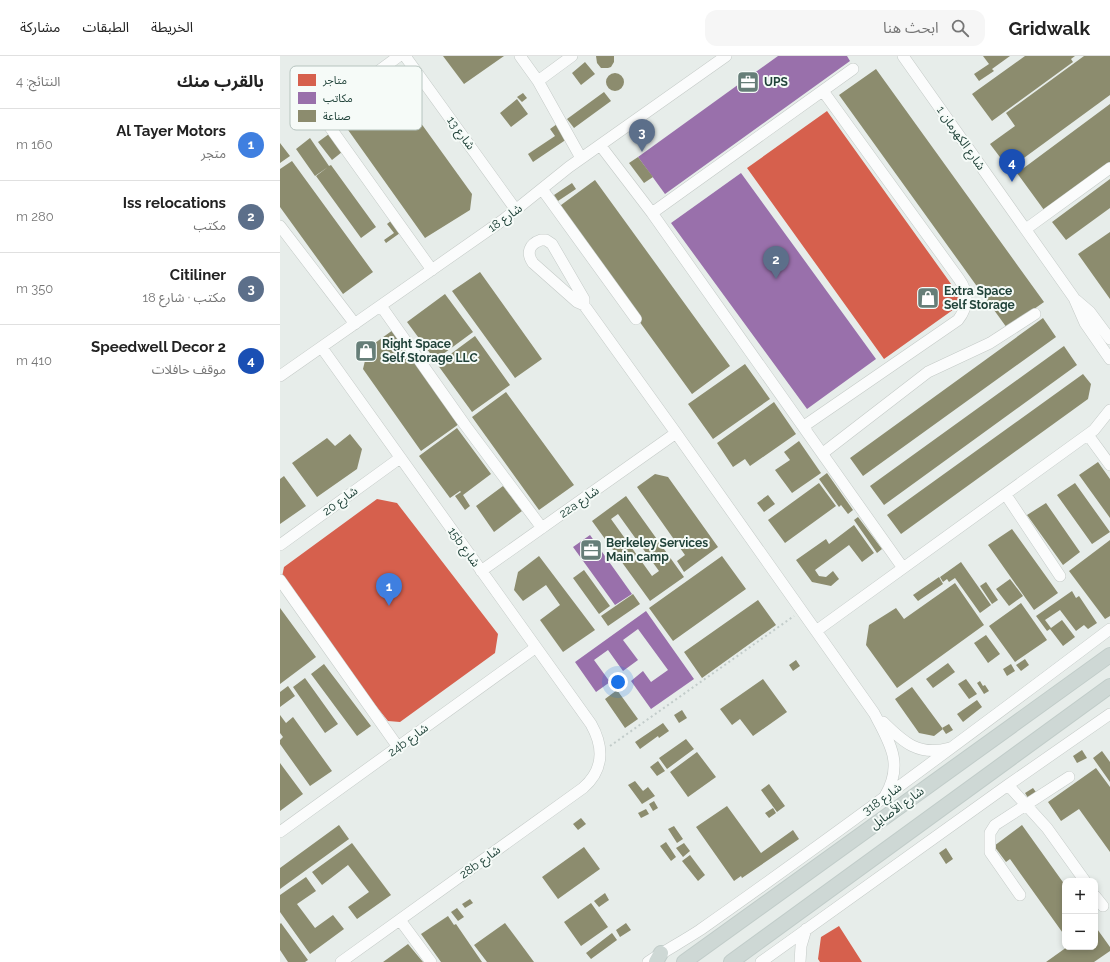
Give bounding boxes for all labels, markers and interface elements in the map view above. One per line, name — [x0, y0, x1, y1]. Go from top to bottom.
search box — [705, 10, 985, 46]
icon: search — [949, 17, 971, 39]
text: Gridwalk — [1009, 17, 1090, 39]
text: مشاركة — [20, 19, 60, 35]
text: الطبقات — [82, 19, 129, 35]
text: الخريطة — [151, 19, 193, 35]
text: ابحث هنا — [883, 19, 939, 37]
legend — [290, 66, 422, 130]
office icon: UPS — [735, 69, 761, 95]
text: بالقرب منك — [177, 71, 264, 91]
text: النتائج: 4 — [16, 74, 60, 89]
text: متاجر — [322, 74, 347, 87]
place label: UPS — [764, 75, 788, 89]
text: مكاتب — [323, 92, 353, 105]
street label: شارع الكهرمان 1 — [932, 103, 988, 174]
text: صناعة — [323, 110, 351, 123]
street label: شارع 13 — [443, 114, 478, 154]
pin: 3 — [629, 119, 655, 152]
text: Al Tayer Motors — [116, 122, 226, 140]
text: 160 m — [16, 137, 53, 152]
text: 1 — [248, 137, 254, 152]
text: متجر — [201, 146, 226, 161]
pin: 4 — [999, 149, 1025, 182]
text: Iss relocations — [123, 194, 226, 212]
street label: شارع 18 — [485, 201, 526, 237]
text: 280 m — [16, 209, 54, 224]
text: 2 — [247, 209, 255, 224]
text: مكتب — [194, 218, 226, 233]
pin: 2 — [763, 246, 789, 279]
text: Citiliner — [170, 266, 226, 284]
text: 350 m — [16, 281, 53, 296]
text: 3 — [247, 281, 255, 296]
place label: Extra Space Self Storage — [944, 284, 1015, 312]
shop icon: Extra Space Self Storage — [915, 285, 941, 311]
text: مكتب · شارع 18 — [142, 290, 226, 305]
place label: Right Space Self Storage LLC — [382, 337, 478, 365]
text: Speedwell Decor 2 — [91, 338, 226, 356]
shop icon: Right Space Self Storage LLC — [353, 338, 379, 364]
text: 410 m — [16, 353, 52, 368]
text: 4 — [247, 353, 255, 368]
text: موقف حافلات — [152, 362, 226, 377]
street label: 22a شارع — [556, 483, 603, 522]
street label: شارع 20 — [320, 484, 361, 520]
street label: 15b شارع — [443, 524, 483, 571]
place label: Berkeley Services Main camp — [606, 536, 708, 564]
office icon: Berkeley Services Main camp — [578, 537, 604, 563]
pin: 1 — [376, 573, 402, 606]
your location — [608, 672, 628, 692]
street label: 24b شارع — [385, 721, 432, 761]
street label: شارع 318 — [860, 780, 906, 820]
street label: شارع الأصايل — [867, 784, 928, 834]
street label: 28b شارع — [457, 842, 504, 883]
map controls — [1062, 878, 1098, 950]
button: + — [1062, 878, 1098, 914]
button: − — [1062, 914, 1098, 950]

